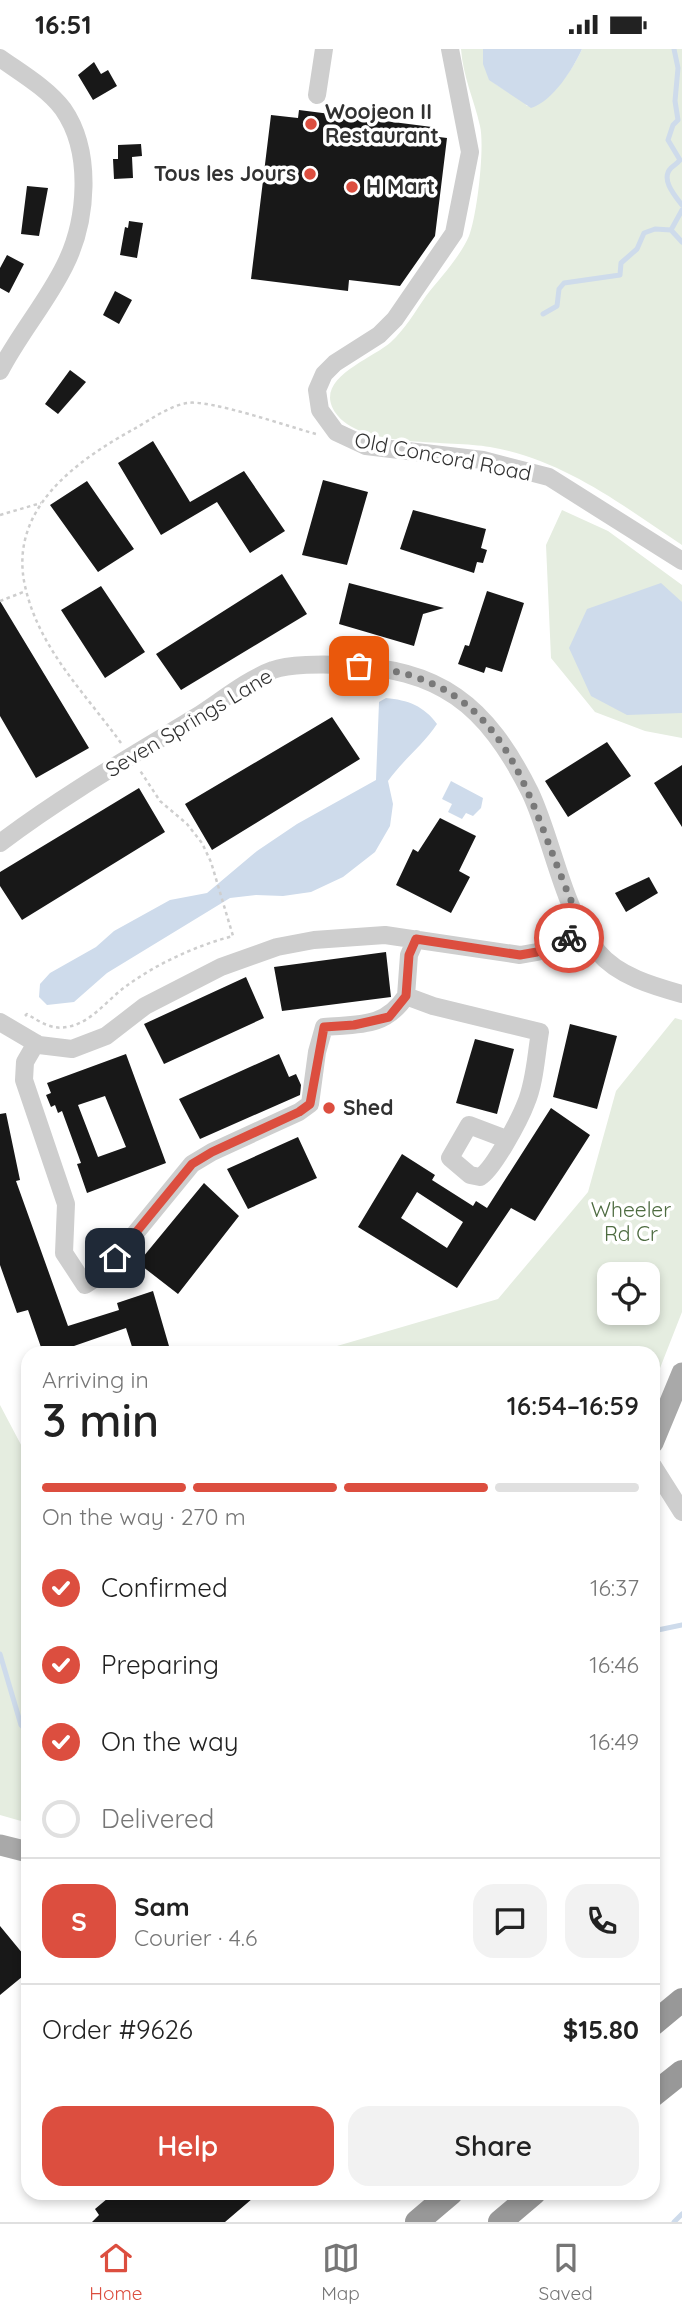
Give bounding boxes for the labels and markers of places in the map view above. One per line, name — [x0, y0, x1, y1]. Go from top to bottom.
place label: Woojeon II Restaurant — [325, 98, 439, 148]
marker: Woojeon II Restaurant — [303, 116, 319, 132]
place label: Tous les Jours — [154, 160, 296, 186]
marker: Tous les Jours — [302, 166, 318, 182]
place label: H Mart — [366, 173, 435, 199]
marker: H Mart — [344, 179, 360, 195]
pin — [329, 636, 389, 696]
place label: Shed — [343, 1094, 393, 1120]
marker: Shed — [321, 1100, 337, 1116]
pin — [85, 1228, 145, 1288]

